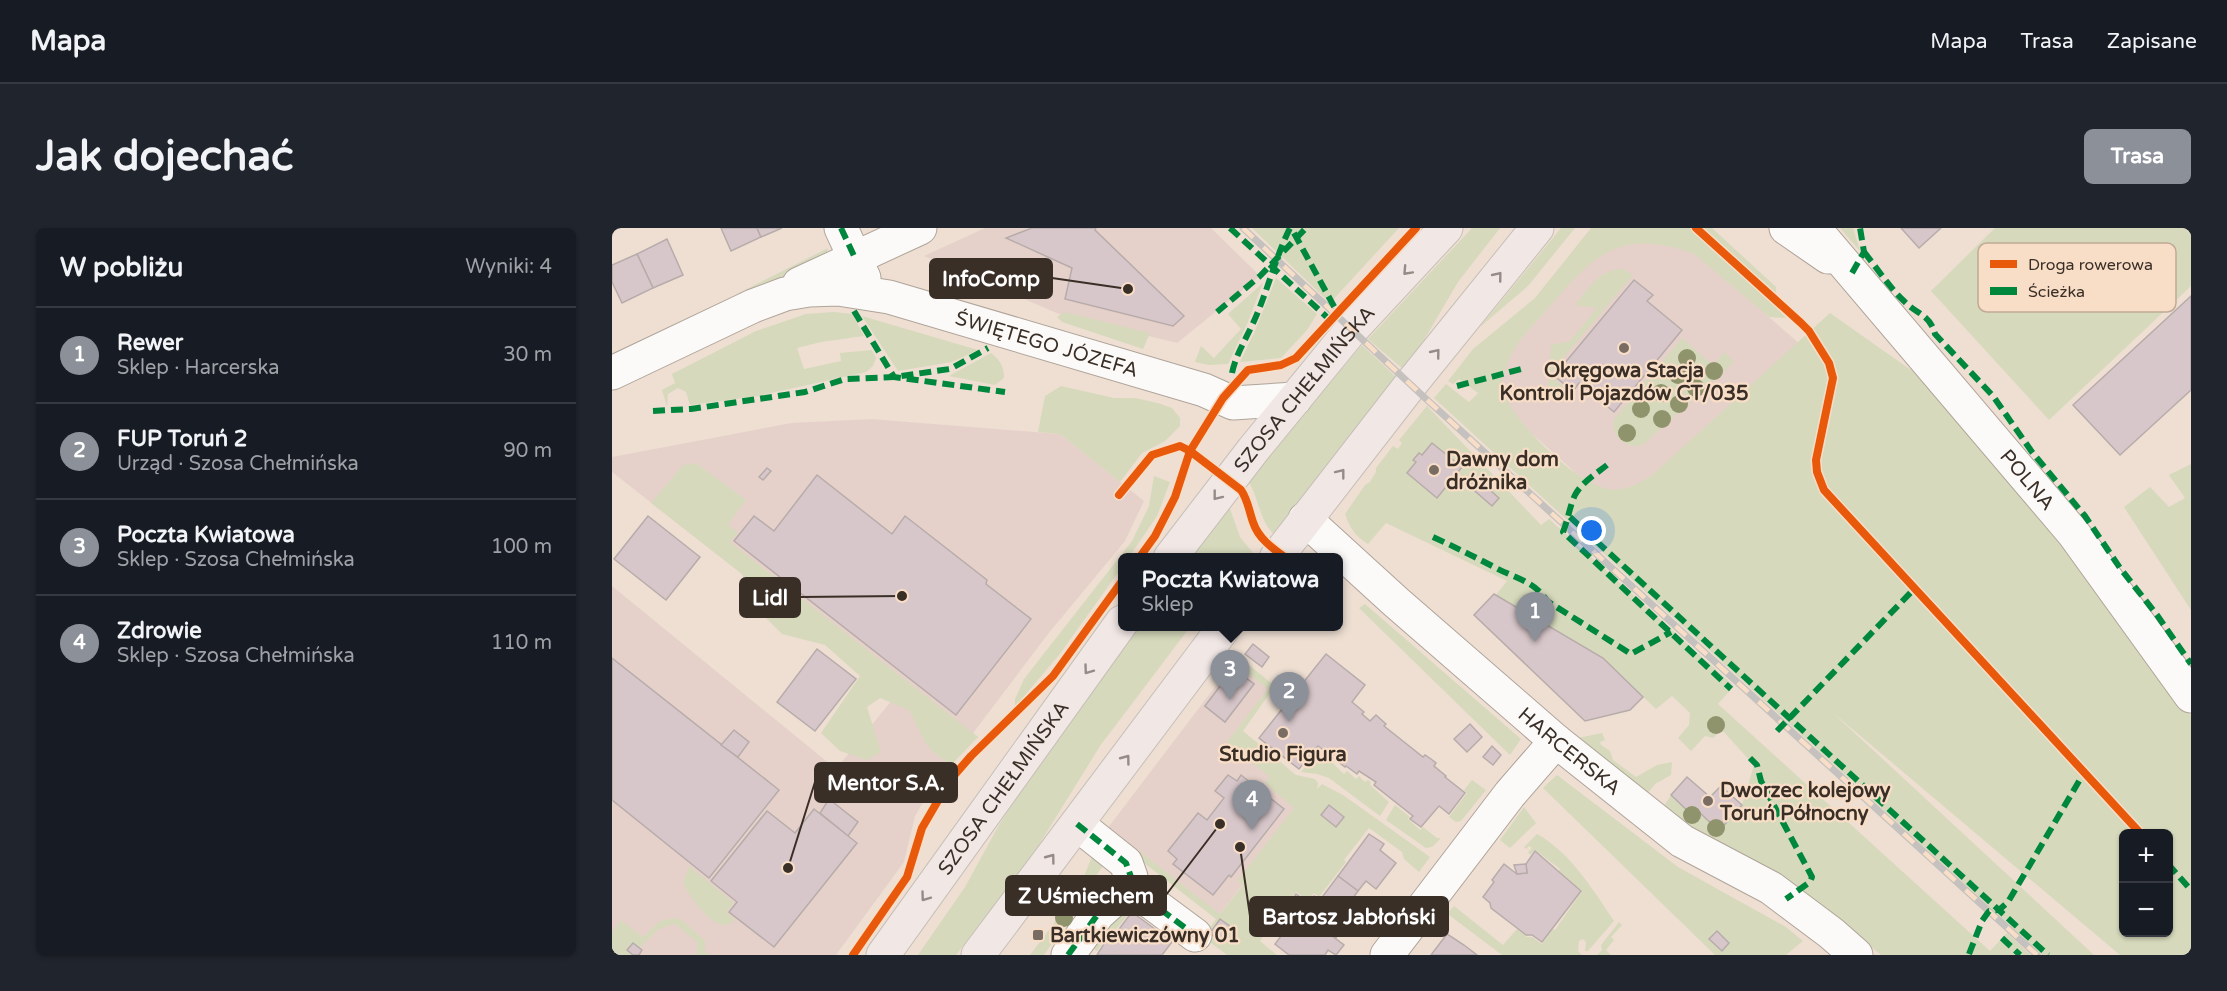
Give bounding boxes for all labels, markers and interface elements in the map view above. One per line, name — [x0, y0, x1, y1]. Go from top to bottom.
text: Mapa — [30, 24, 106, 58]
text: Mapa — [1930, 29, 1987, 54]
text: Trasa — [2020, 29, 2074, 54]
text: Zapisane — [2107, 29, 2197, 54]
button: Trasa — [2084, 129, 2191, 184]
text: Jak dojechać — [36, 131, 293, 182]
legend — [1978, 243, 2176, 312]
text: W pobliżu — [60, 252, 183, 283]
text: Wyniki: 4 — [465, 255, 552, 279]
text: Droga rowerowa — [2028, 255, 2153, 275]
callout: InfoComp — [930, 259, 1052, 298]
one-way arrow — [1403, 263, 1414, 274]
text: InfoComp — [942, 267, 1040, 292]
one-way arrow — [1491, 272, 1502, 283]
text: Ścieżka — [2028, 282, 2085, 302]
street label: SZOSA CHEŁMIŃSKA — [1229, 301, 1380, 477]
street label: ŚWIĘTEGO JÓZEFA — [952, 305, 1141, 383]
text: Rewer — [117, 330, 183, 356]
marker: Okręgowa Stacja Kontroli Pojazdów CT/035 — [1617, 341, 1631, 355]
text: 1 — [73, 343, 86, 367]
text: 30 m — [503, 343, 552, 367]
one-way arrow — [1429, 348, 1440, 359]
text: Sklep · Harcerska — [117, 356, 279, 380]
place label: Okręgowa Stacja Kontroli Pojazdów CT/035 — [1500, 359, 1749, 406]
text: FUP Toruń 2 — [117, 426, 248, 452]
text: 2 — [73, 439, 86, 463]
text: 90 m — [503, 439, 552, 463]
street label: POLNA — [1994, 445, 2059, 515]
place label: Dawny dom dróżnika — [1446, 448, 1559, 495]
text: Urząd · Szosa Chełmińska — [117, 452, 359, 476]
marker: Dawny dom dróżnika — [1427, 463, 1441, 477]
one-way arrow — [1334, 469, 1345, 480]
one-way arrow — [1214, 489, 1225, 500]
your location — [1577, 516, 1606, 545]
text: Poczta Kwiatowa — [117, 522, 295, 548]
text: 3 — [73, 535, 86, 559]
text: 100 m — [491, 535, 552, 559]
text: Sklep · Szosa Chełmińska — [117, 548, 355, 572]
popup — [1118, 553, 1343, 631]
text: Poczta Kwiatowa — [1142, 567, 1319, 593]
callout: Lidl — [740, 578, 800, 617]
text: Lidl — [752, 586, 788, 611]
pin: 1 — [1516, 592, 1554, 642]
text: Sklep — [1142, 593, 1194, 617]
text: Zdrowie — [117, 618, 202, 644]
text: 4 — [73, 631, 86, 655]
text: 110 m — [491, 631, 552, 655]
text: Sklep · Szosa Chełmińska — [117, 644, 355, 668]
pin: 3 — [1210, 650, 1250, 700]
one-way arrow — [1084, 663, 1095, 674]
pin: 2 — [1270, 672, 1308, 722]
street label: SZOSA CHEŁMIŃSKA — [933, 697, 1074, 880]
street label: HARCERSKA — [1513, 703, 1625, 801]
marker: Studio Figura — [1276, 726, 1290, 740]
place label: Studio Figura — [1219, 743, 1347, 767]
one-way arrow — [1118, 755, 1129, 766]
callout: Mentor S.A. — [815, 763, 957, 802]
text: Mentor S.A. — [827, 771, 945, 796]
place label: Dworzec kolejowy Toruń Północny — [1719, 779, 1891, 826]
pin: 4 — [1232, 780, 1272, 830]
marker: Dworzec kolejowy Toruń Północny — [1701, 794, 1715, 808]
map controls — [2119, 829, 2173, 937]
button: + — [2119, 829, 2173, 883]
one-way arrow — [1044, 854, 1055, 865]
callout: Z Uśmiechem — [1006, 876, 1166, 915]
button: − — [2119, 883, 2173, 937]
text: Z Uśmiechem — [1018, 884, 1154, 909]
one-way arrow — [921, 891, 932, 902]
callout: Bartosz Jabłoński — [1250, 897, 1448, 936]
text: Bartosz Jabłoński — [1262, 905, 1436, 930]
place label: Bartkiewiczówny 01 — [1050, 924, 1240, 948]
marker: Bartkiewiczówny 01 — [1031, 928, 1045, 942]

